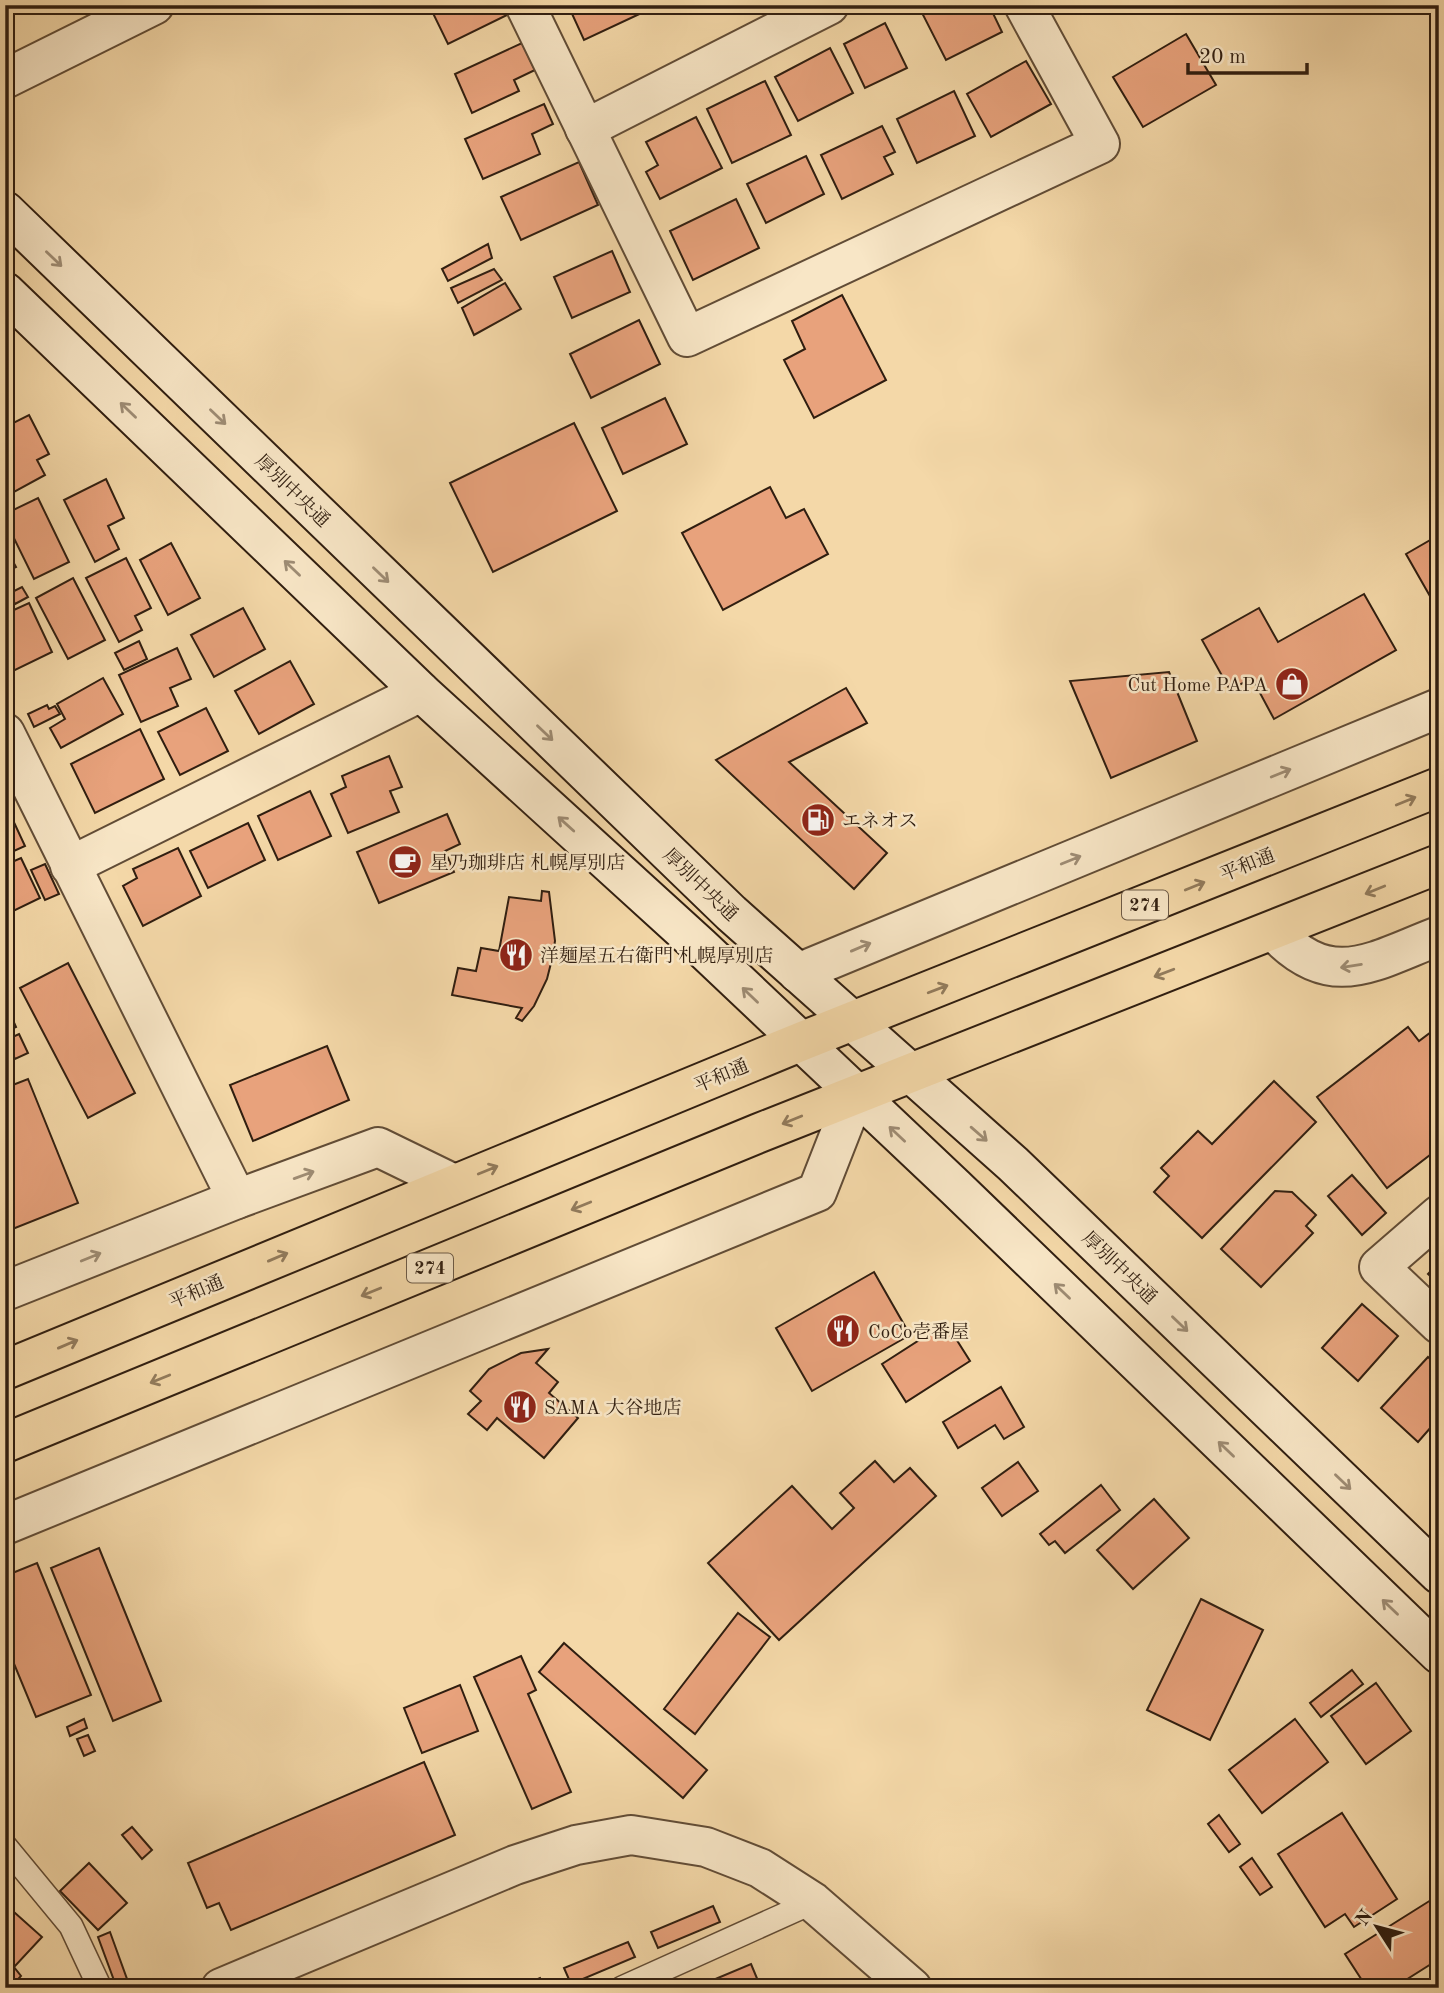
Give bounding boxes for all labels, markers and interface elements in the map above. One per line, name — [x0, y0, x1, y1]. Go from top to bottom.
scale bar — [1188, 32, 1308, 76]
text: 20 m — [1199, 47, 1246, 68]
one-way arrow — [46, 250, 63, 267]
one-way arrow — [120, 402, 137, 419]
one-way arrow — [209, 408, 226, 425]
street label: 厚別中央通 — [250, 451, 333, 532]
one-way arrow — [284, 559, 301, 576]
one-way arrow — [373, 567, 390, 584]
shop icon: Cut Home PAPA — [1273, 665, 1311, 703]
place label: Cut Home PAPA — [1127, 677, 1268, 696]
one-way arrow — [536, 725, 553, 742]
one-way arrow — [1270, 766, 1292, 779]
one-way arrow — [1394, 793, 1416, 806]
fuel station icon: エネオス — [799, 801, 837, 839]
place label: エネオス — [842, 811, 918, 832]
one-way arrow — [558, 815, 575, 832]
cafe icon: 星乃珈琲店 札幌厚別店 — [386, 843, 424, 881]
street label: 厚別中央通 — [658, 845, 741, 926]
street label: 平和通 — [1217, 845, 1278, 886]
place label: 星乃珈琲店 札幌厚別店 — [430, 853, 625, 874]
one-way arrow — [1060, 853, 1081, 866]
one-way arrow — [1183, 878, 1205, 891]
one-way arrow — [1365, 884, 1387, 897]
road number: 274 — [1122, 890, 1168, 920]
restaurant icon: 洋麺屋五右衛門 札幌厚別店 — [497, 936, 535, 974]
one-way arrow — [850, 940, 871, 953]
place label: 洋麺屋五右衛門 札幌厚別店 — [540, 945, 773, 967]
one-way arrow — [1340, 960, 1363, 973]
one-way arrow — [1153, 968, 1175, 981]
one-way arrow — [927, 981, 948, 994]
one-way arrow — [742, 986, 759, 1003]
street label: 平和通 — [691, 1056, 752, 1097]
one-way arrow — [781, 1114, 803, 1127]
one-way arrow — [888, 1126, 906, 1142]
one-way arrow — [969, 1126, 987, 1142]
one-way arrow — [477, 1162, 499, 1175]
one-way arrow — [292, 1168, 314, 1180]
one-way arrow — [571, 1200, 592, 1213]
street label: 厚別中央通 — [1077, 1228, 1160, 1309]
one-way arrow — [267, 1249, 289, 1262]
one-way arrow — [80, 1250, 102, 1263]
road number: 274 — [407, 1254, 453, 1282]
street label: 平和通 — [166, 1272, 227, 1313]
one-way arrow — [1054, 1282, 1071, 1299]
one-way arrow — [360, 1287, 382, 1300]
restaurant icon: CoCo壱番屋 — [824, 1312, 862, 1350]
one-way arrow — [1171, 1316, 1188, 1333]
place label: CoCo壱番屋 — [868, 1322, 969, 1343]
one-way arrow — [57, 1337, 79, 1350]
one-way arrow — [150, 1373, 172, 1386]
restaurant icon: SAMA 大谷地店 — [501, 1388, 539, 1426]
place label: SAMA 大谷地店 — [544, 1397, 682, 1419]
one-way arrow — [1218, 1440, 1235, 1457]
one-way arrow — [1335, 1473, 1352, 1490]
one-way arrow — [1381, 1598, 1398, 1615]
north arrow — [1342, 1892, 1412, 1962]
text: N — [1353, 1907, 1378, 1930]

